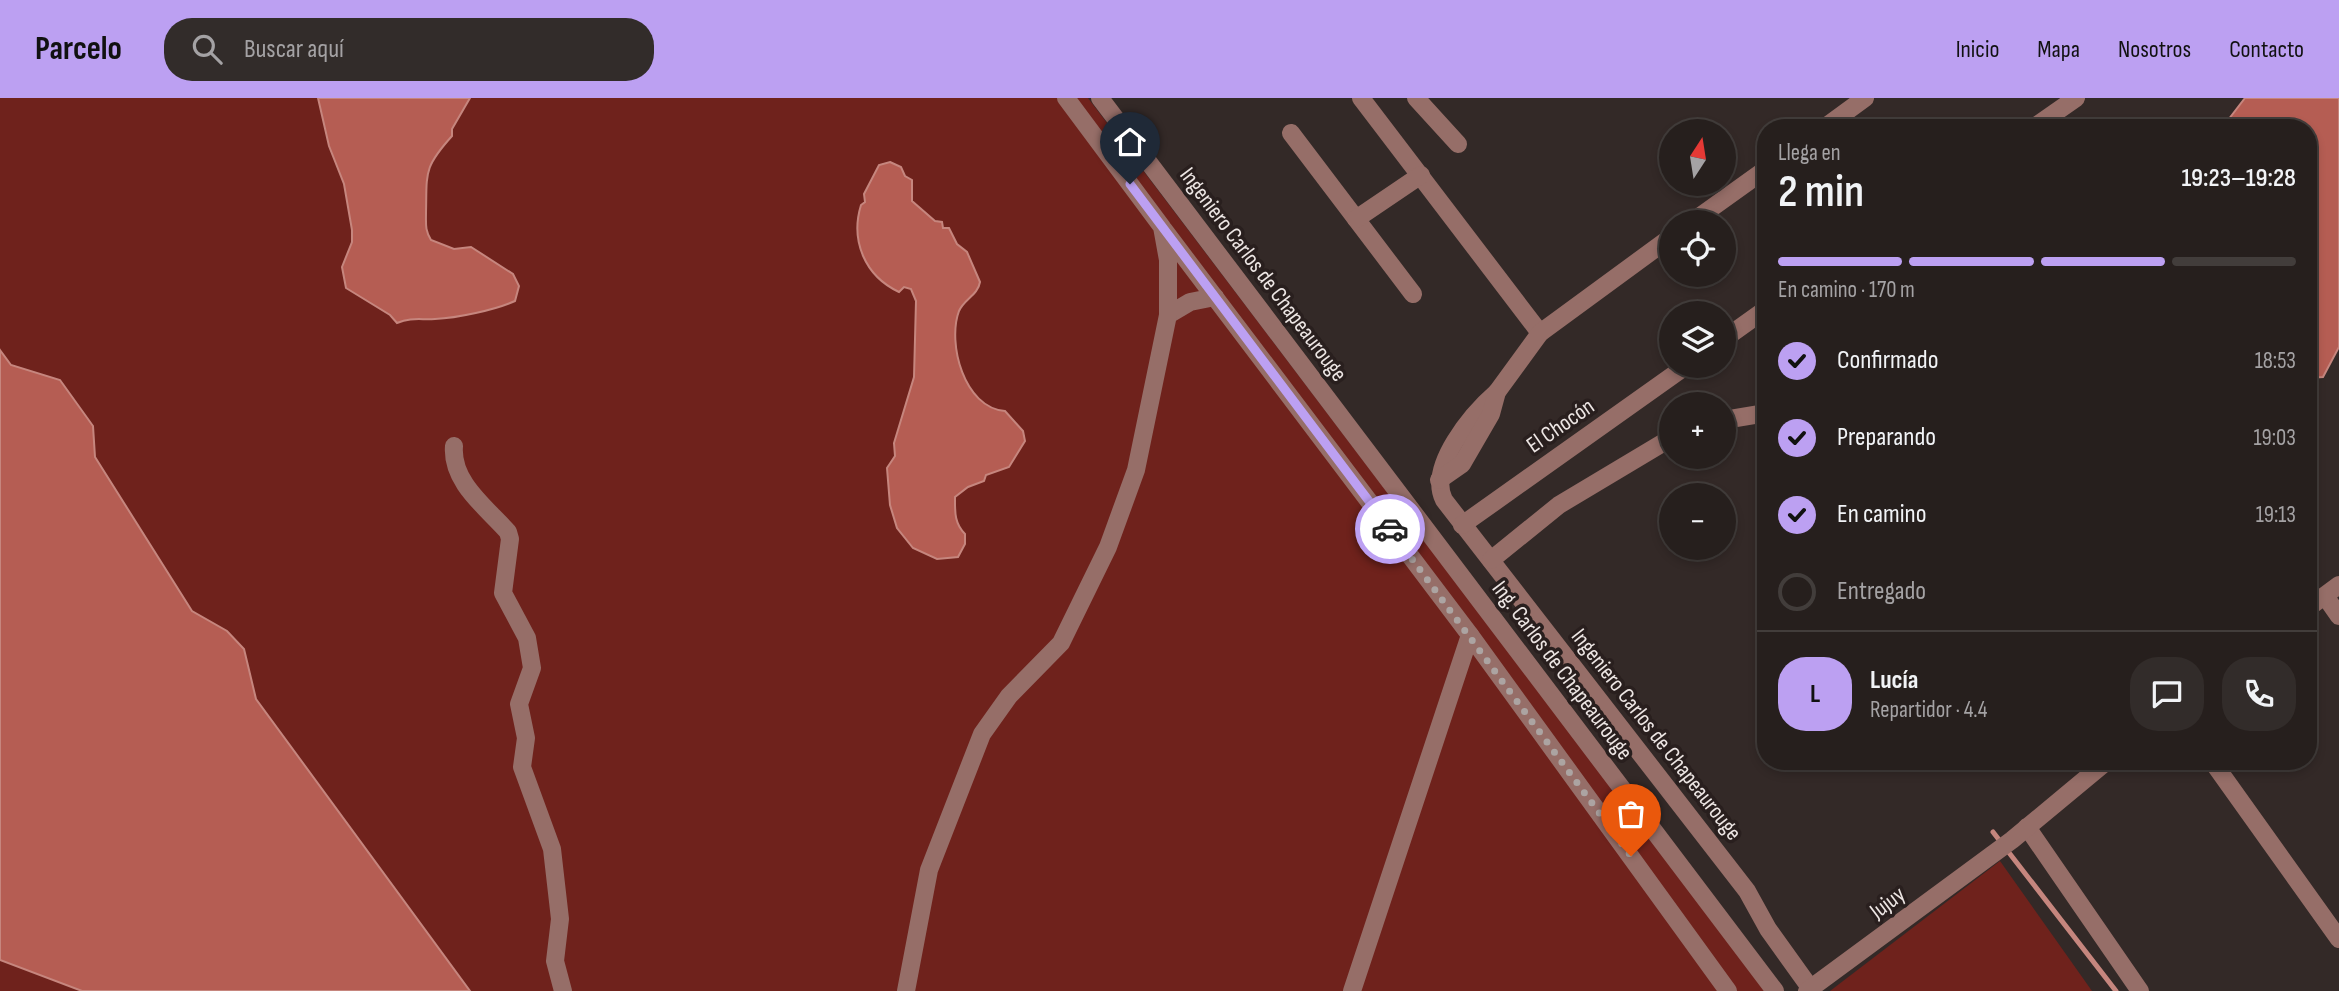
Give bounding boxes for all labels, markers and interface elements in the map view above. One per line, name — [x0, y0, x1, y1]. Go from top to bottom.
search box — [164, 18, 654, 81]
text: Parcelo — [35, 29, 122, 69]
icon: search — [188, 30, 226, 68]
text: Buscar aquí — [244, 34, 344, 65]
text: Inicio — [1956, 35, 1999, 64]
text: Mapa — [2037, 35, 2080, 64]
text: Nosotros — [2118, 35, 2191, 64]
text: Contacto — [2229, 35, 2304, 64]
pin — [1100, 112, 1160, 184]
north arrow — [1659, 119, 1736, 196]
map controls — [1659, 119, 1736, 560]
icon: home — [1111, 123, 1149, 161]
text: Llega en — [1778, 139, 1841, 167]
street label: Ingeniero Carlos de Chapeaurouge — [1174, 162, 1353, 387]
text: 19:23–19:28 — [2181, 163, 2296, 194]
text: 2 min — [1778, 165, 1864, 220]
button: locate — [1659, 210, 1736, 287]
text: En camino · 170 m — [1778, 276, 1915, 304]
button: layers — [1659, 301, 1736, 378]
icon: check — [1778, 342, 1816, 380]
text: Confirmado — [1837, 345, 1938, 376]
text: 18:53 — [2255, 347, 2296, 375]
street label: El Chocón — [1521, 392, 1600, 459]
button: + — [1659, 392, 1736, 469]
icon: check — [1778, 419, 1816, 457]
text: Preparando — [1837, 422, 1936, 453]
text: 19:03 — [2254, 424, 2296, 452]
button: − — [1659, 483, 1736, 560]
courier — [1355, 494, 1425, 564]
icon: check — [1778, 496, 1816, 534]
text: En camino — [1837, 499, 1927, 530]
text: 19:13 — [2256, 501, 2296, 529]
icon: car — [1371, 510, 1409, 548]
street label: Ing. Carlos de Chapeaurouge — [1486, 576, 1639, 766]
text: Entregado — [1837, 576, 1926, 607]
street label: Ingeniero Carlos de Chapeaurouge — [1565, 623, 1748, 846]
button: chat — [2130, 657, 2204, 731]
button: phone — [2222, 657, 2296, 731]
text: Lucía — [1870, 665, 1918, 696]
text: L — [1810, 679, 1820, 710]
text: Repartidor · 4.4 — [1870, 696, 1987, 724]
pin — [1601, 784, 1661, 856]
icon: bag — [1612, 795, 1650, 833]
street label: Jujuy — [1864, 880, 1911, 926]

